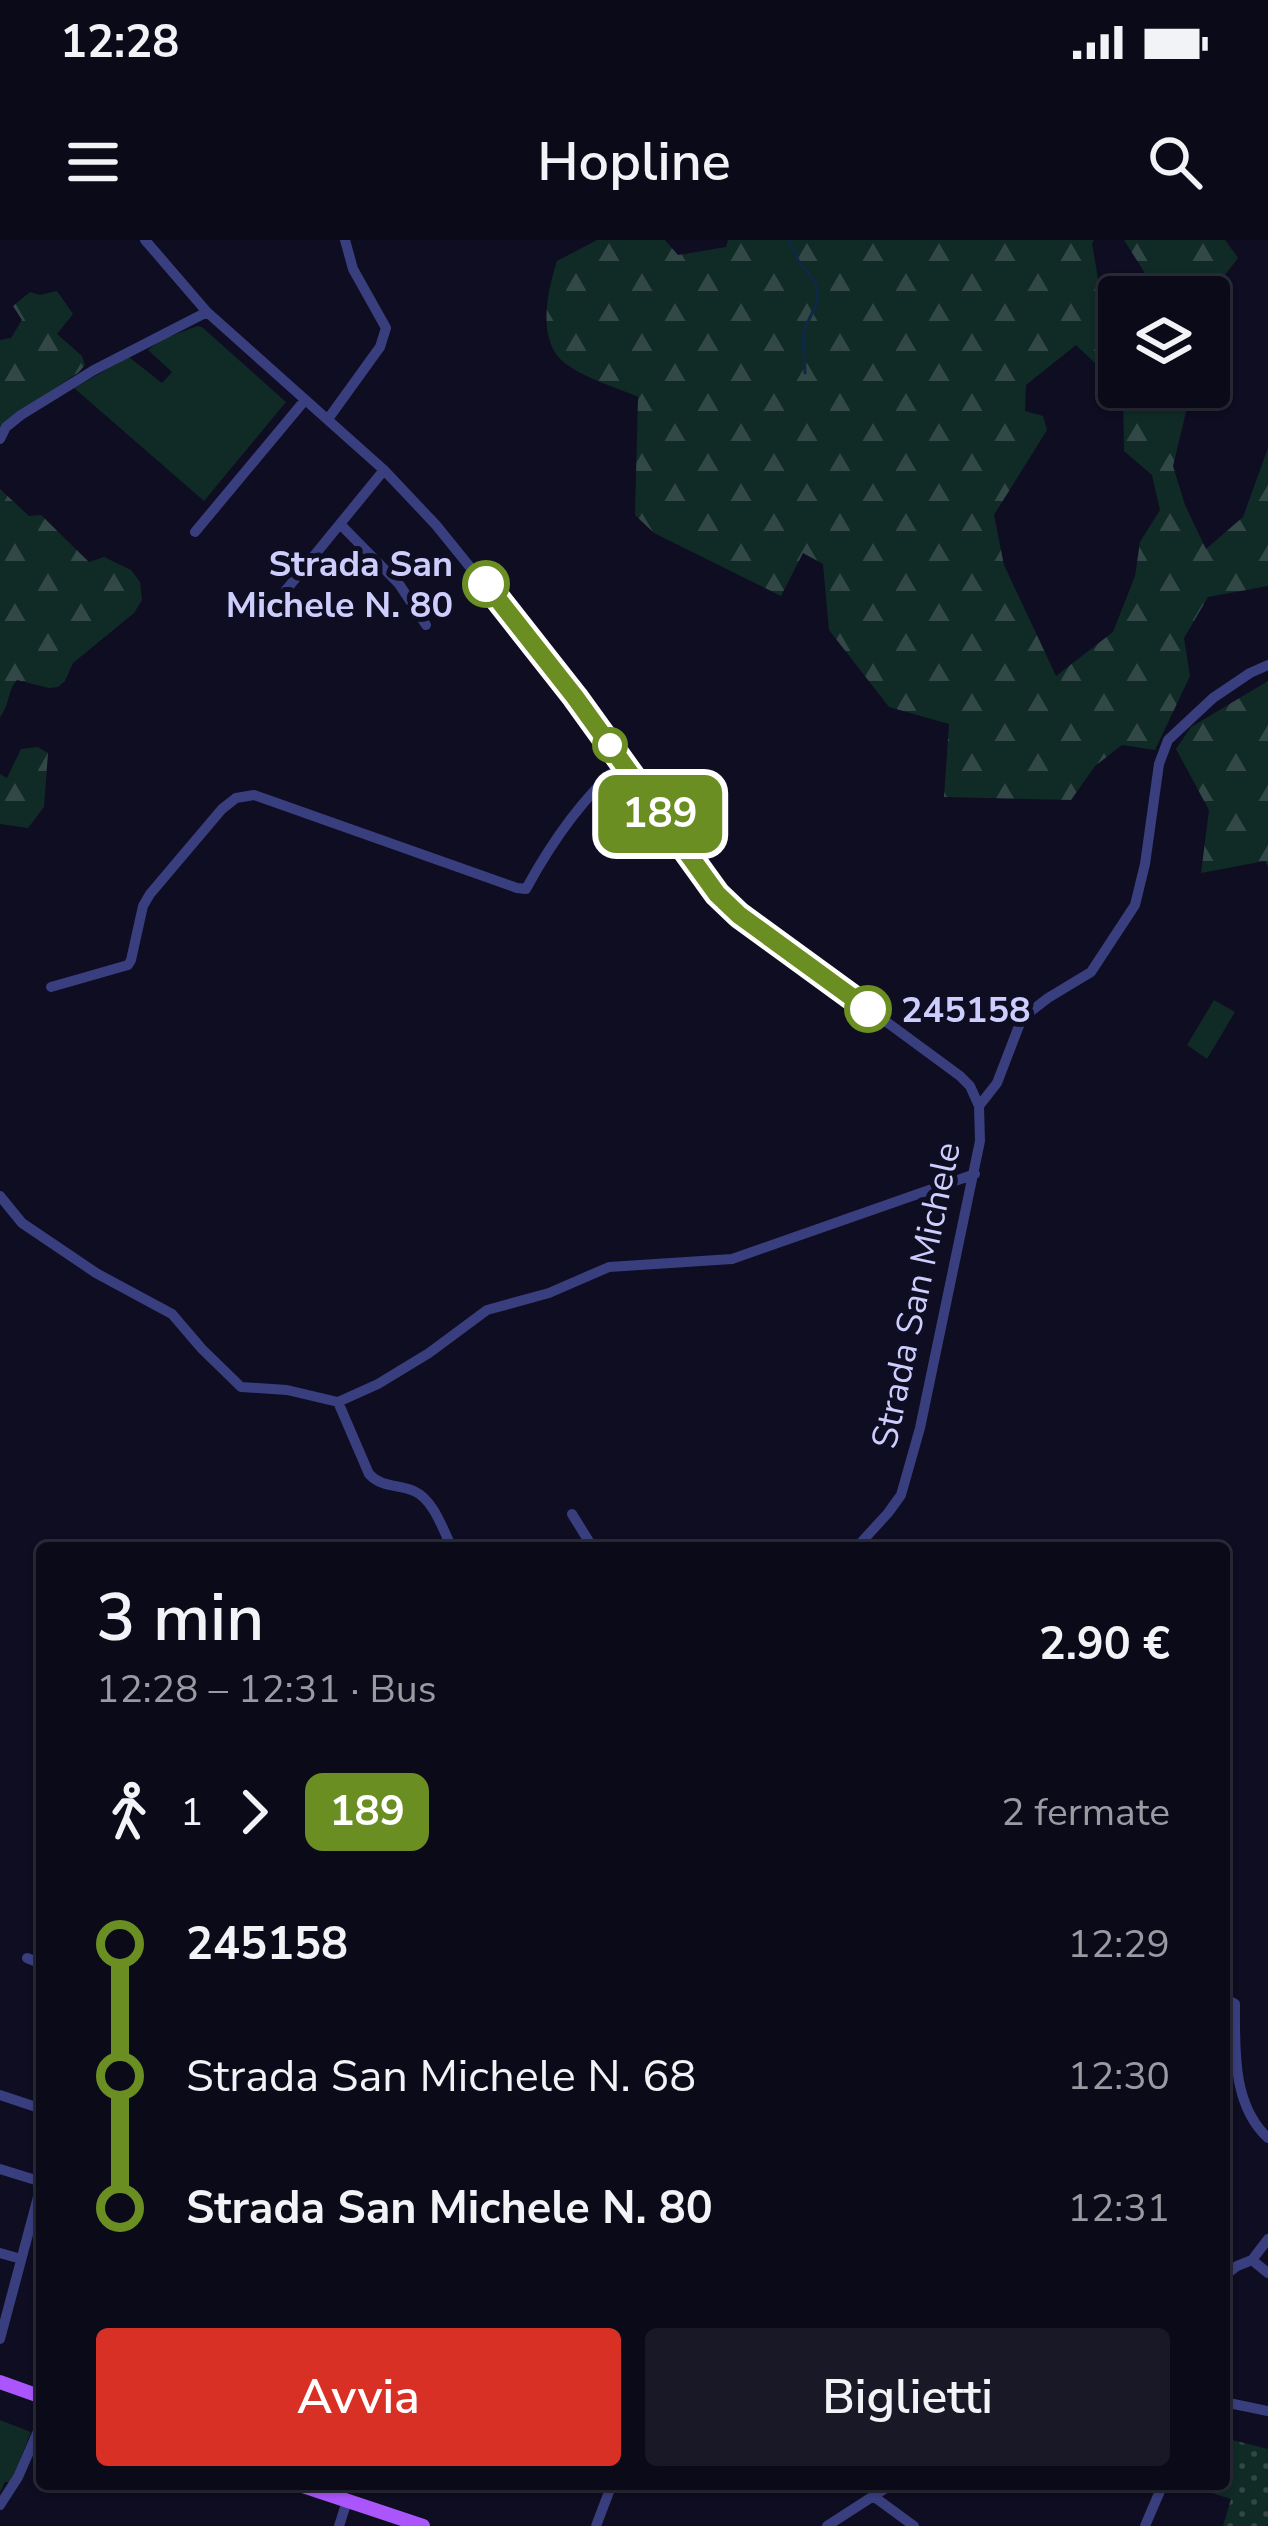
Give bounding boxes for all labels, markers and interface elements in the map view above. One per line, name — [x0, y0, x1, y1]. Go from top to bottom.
text: 12:28 — [60, 12, 179, 73]
text: Hopline — [537, 125, 731, 199]
icon: menu — [60, 129, 126, 195]
icon: search — [1142, 129, 1208, 195]
map controls — [1098, 276, 1230, 408]
button: layers — [1098, 276, 1230, 408]
place label: Strada San Michele N. 80 — [226, 540, 453, 630]
marker: Strada San Michele N. 80 — [464, 562, 508, 606]
unlabelled marker — [594, 729, 626, 761]
line badge: 189 — [591, 775, 729, 853]
text: 189 — [622, 785, 698, 842]
place label: 245158 — [901, 986, 1031, 1035]
marker: 245158 — [846, 987, 890, 1031]
street label: Strada San Michele — [860, 1138, 973, 1453]
text: 3 min — [96, 1573, 264, 1663]
text: 2.90 € — [1039, 1614, 1170, 1675]
text: 12:28 – 12:31 · Bus — [96, 1663, 436, 1716]
icon: walk — [96, 1779, 162, 1845]
icon: forward — [221, 1779, 287, 1845]
text: 189 — [329, 1783, 405, 1840]
text: 1 — [180, 1786, 203, 1839]
text: 2 fermate — [1001, 1786, 1170, 1839]
text: 245158 — [186, 1914, 348, 1975]
text: 12:29 — [1068, 1918, 1170, 1971]
text: Strada San Michele N. 68 — [186, 2046, 696, 2107]
text: 12:30 — [1068, 2050, 1170, 2103]
text: Strada San Michele N. 80 — [186, 2178, 713, 2239]
text: 12:31 — [1068, 2182, 1170, 2235]
button: Avvia — [96, 2328, 621, 2466]
button: Biglietti — [645, 2328, 1170, 2466]

